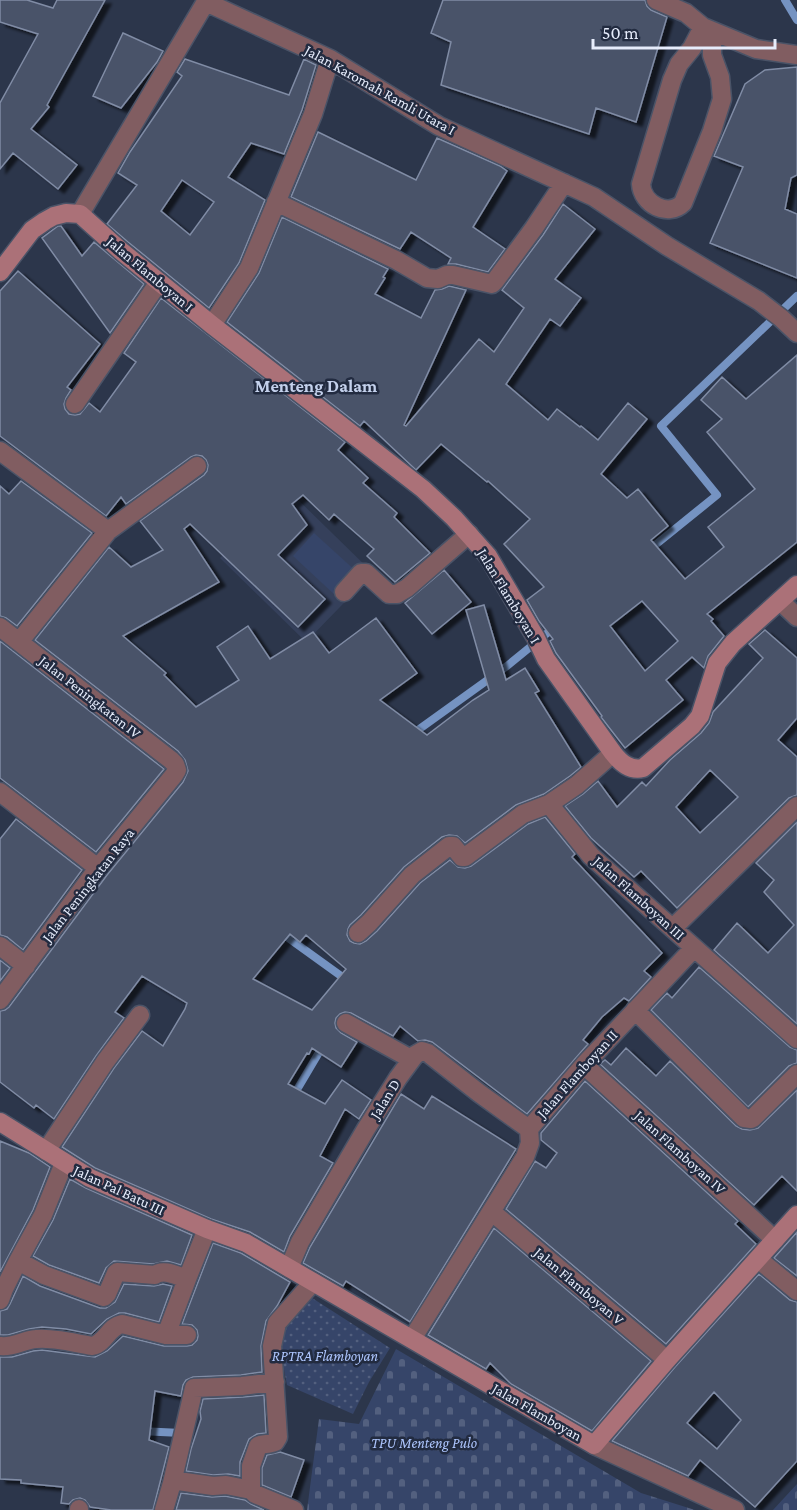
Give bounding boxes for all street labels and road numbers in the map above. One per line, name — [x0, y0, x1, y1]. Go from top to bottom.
street label: Jalan Karomah Ramli Utara I — [300, 41, 458, 139]
street label: Jalan Flamboyan I — [101, 232, 196, 316]
street label: Jalan Flamboyan I — [472, 544, 544, 647]
street label: Jalan Peningkatan IV — [34, 651, 144, 743]
street label: Jalan Peningkatan Raya — [37, 825, 138, 947]
street label: Jalan Flamboyan III — [588, 852, 688, 944]
street label: Jalan Flamboyan II — [532, 1027, 621, 1123]
street label: Jalan D — [366, 1076, 404, 1124]
street label: Jalan Flamboyan IV — [629, 1106, 729, 1198]
street label: Jalan Pal Batu III — [69, 1161, 167, 1219]
street label: Jalan Flamboyan V — [529, 1243, 627, 1329]
street label: Jalan Flamboyan — [487, 1379, 584, 1445]

